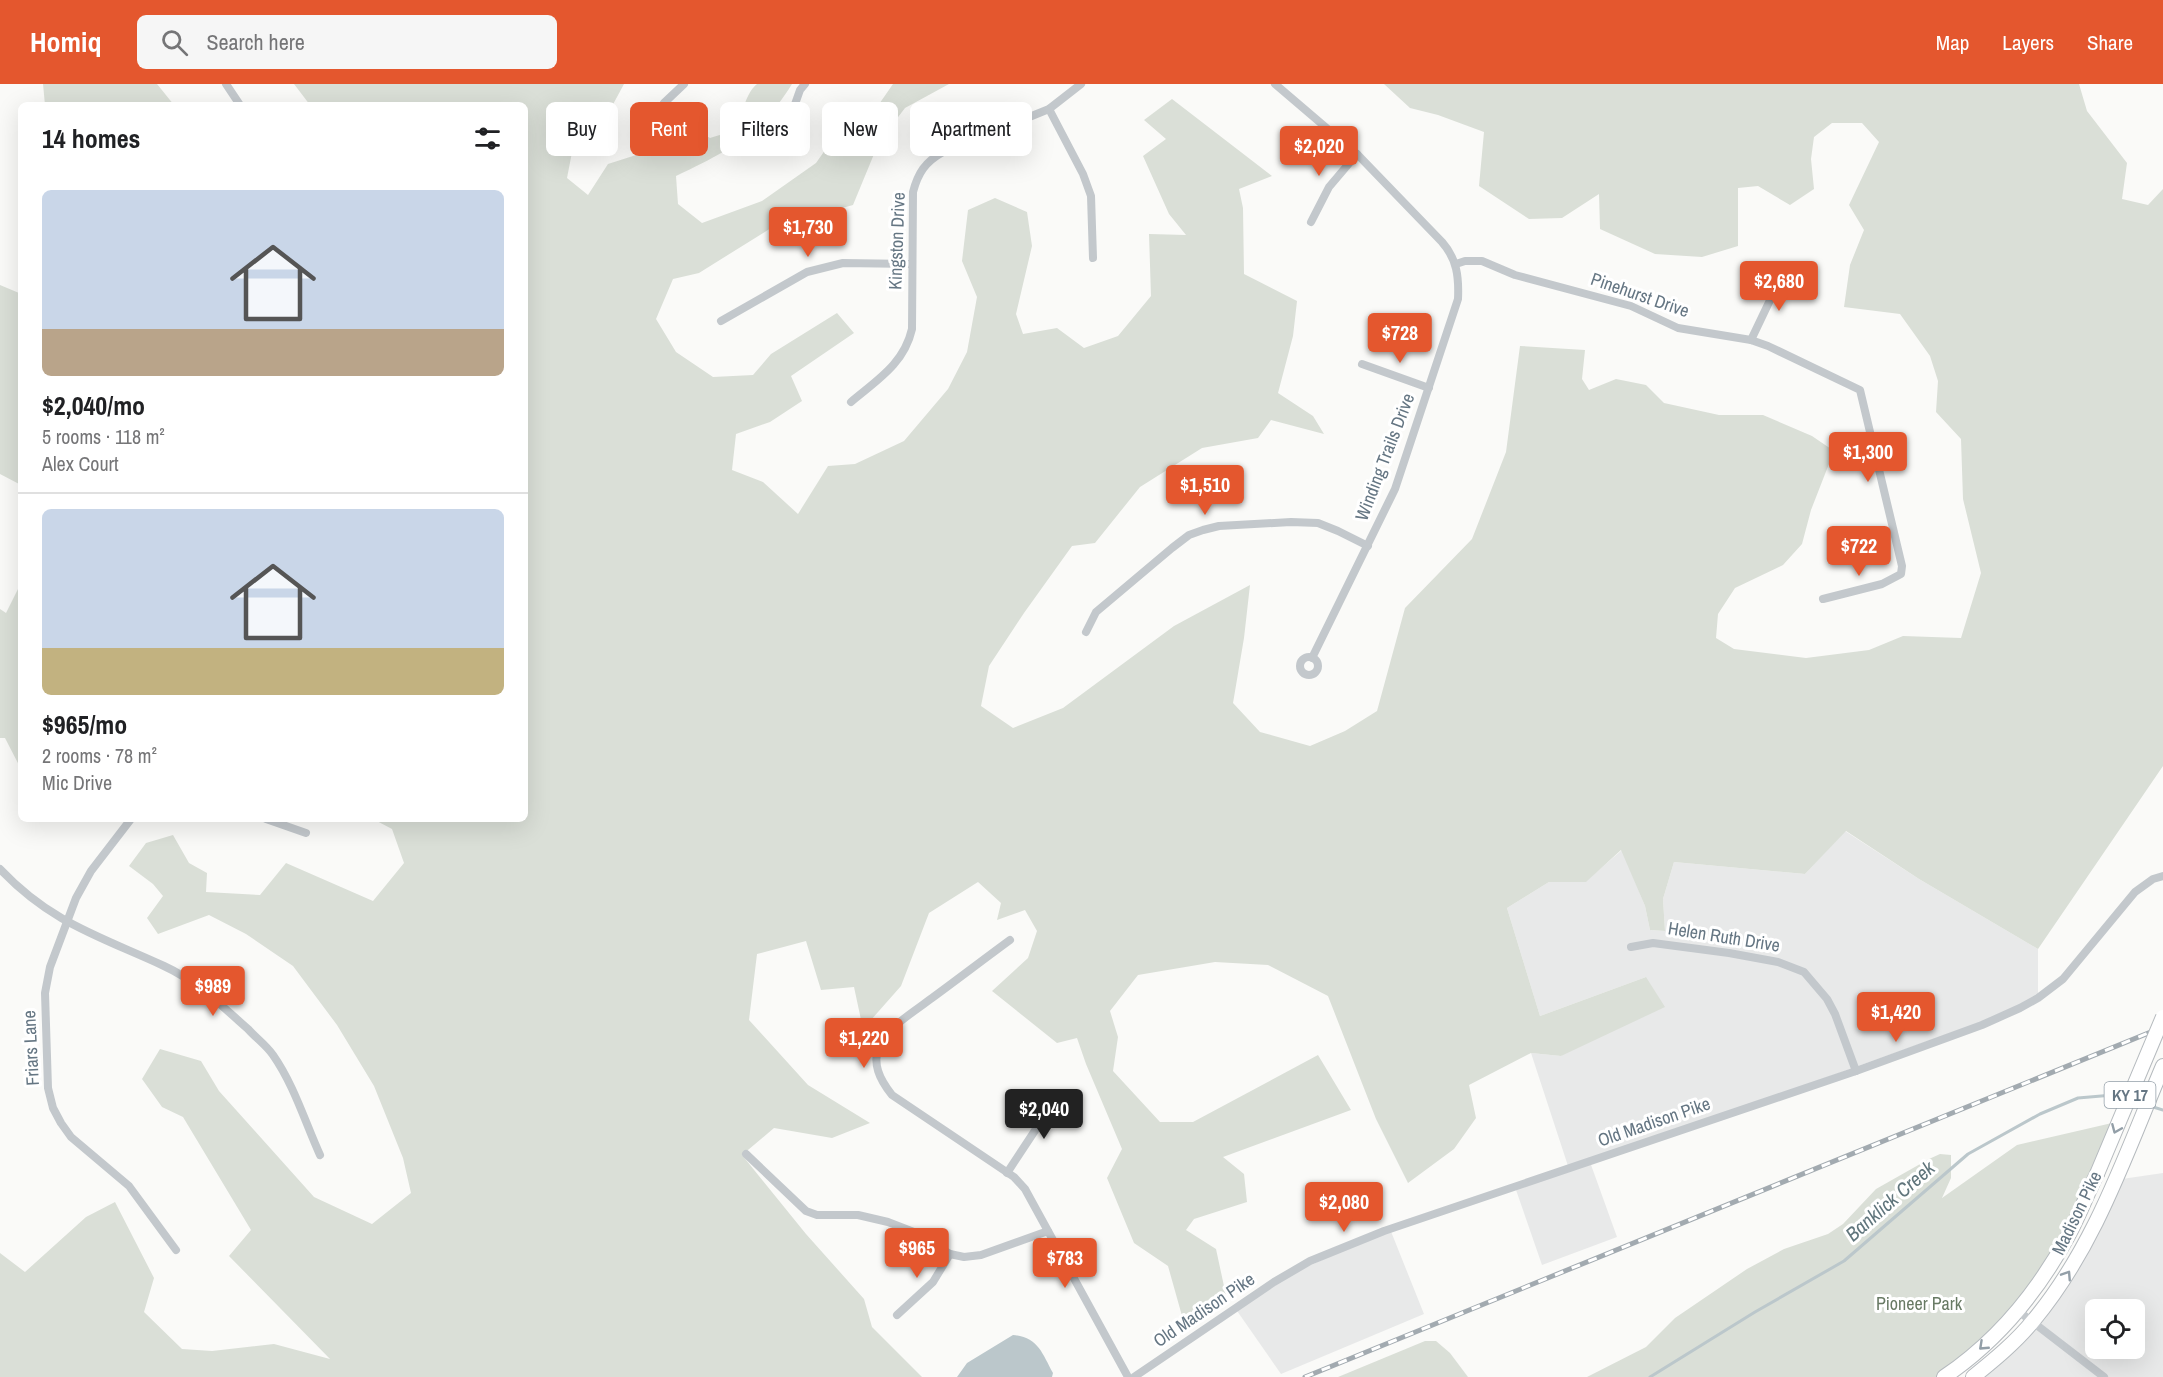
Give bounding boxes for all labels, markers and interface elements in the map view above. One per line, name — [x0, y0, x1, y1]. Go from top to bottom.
search box — [137, 15, 557, 69]
text: Homiq — [30, 23, 101, 61]
icon: search — [158, 26, 191, 59]
text: Search here — [206, 27, 305, 57]
text: Map — [1936, 28, 1969, 57]
text: Layers — [2002, 28, 2054, 57]
text: Share — [2087, 28, 2133, 57]
chip: Buy — [546, 102, 618, 156]
chip: Rent — [630, 102, 708, 156]
chip: Filters — [720, 102, 810, 156]
chip: New — [822, 102, 898, 156]
chip: Apartment — [910, 102, 1032, 156]
text: 14 homes — [42, 121, 140, 156]
icon: filters — [471, 122, 504, 155]
pin: $2,020 — [1270, 126, 1368, 177]
text: $2,020 — [1294, 132, 1344, 159]
street label: Kingston Drive — [882, 192, 911, 290]
pin: $1,730 — [759, 207, 857, 258]
text: $1,730 — [783, 213, 833, 240]
icon: home — [219, 229, 327, 337]
pin: $2,680 — [1730, 261, 1828, 312]
street label: Pinehurst Drive — [1588, 266, 1693, 323]
text: $2,680 — [1754, 267, 1804, 294]
pin: $728 — [1364, 313, 1436, 364]
text: $728 — [1382, 319, 1418, 346]
text: $2,040/mo — [42, 388, 145, 423]
street label: Winding Trails Drive — [1349, 390, 1420, 524]
text: 5 rooms · 118 m² — [42, 423, 165, 450]
pin: $1,300 — [1819, 432, 1917, 483]
text: $1,300 — [1843, 438, 1893, 465]
text: Alex Court — [42, 450, 119, 477]
pin: $1,510 — [1156, 465, 1254, 516]
text: $1,510 — [1180, 471, 1230, 498]
pin: $722 — [1823, 526, 1895, 577]
text: $722 — [1841, 532, 1877, 559]
icon: home — [219, 548, 327, 656]
text: $965/mo — [42, 707, 127, 742]
text: 2 rooms · 78 m² — [42, 742, 157, 769]
text: Mic Drive — [42, 769, 112, 796]
street label: Helen Ruth Drive — [1666, 915, 1782, 958]
pin: $989 — [177, 966, 249, 1017]
text: $989 — [195, 972, 231, 999]
pin: $1,420 — [1847, 992, 1945, 1043]
text: $1,420 — [1871, 998, 1921, 1025]
street label: Friars Lane — [16, 1010, 45, 1086]
pin: $1,220 — [815, 1018, 913, 1069]
text: $1,220 — [839, 1024, 889, 1051]
road number: KY 17 — [2104, 1082, 2156, 1108]
pin: $2,040 — [995, 1089, 1093, 1140]
street label: Old Madison Pike — [1594, 1091, 1713, 1152]
text: $2,040 — [1019, 1095, 1069, 1122]
one-way arrow — [2111, 1122, 2123, 1133]
water label: Banklick Creek — [1839, 1154, 1941, 1247]
street label: Madison Pike — [2046, 1167, 2108, 1259]
pin: $2,080 — [1295, 1182, 1393, 1233]
text: $2,080 — [1319, 1188, 1369, 1215]
pin: $965 — [881, 1228, 953, 1279]
text: $965 — [899, 1234, 935, 1261]
pin: $783 — [1029, 1238, 1101, 1289]
text: $783 — [1047, 1244, 1083, 1271]
street label: Old Madison Pike — [1148, 1266, 1259, 1353]
one-way arrow — [2059, 1271, 2071, 1281]
park label: Pioneer Park — [1876, 1291, 1963, 1316]
map controls — [2085, 1299, 2145, 1359]
button: locate — [2085, 1299, 2145, 1359]
one-way arrow — [1979, 1339, 1989, 1350]

